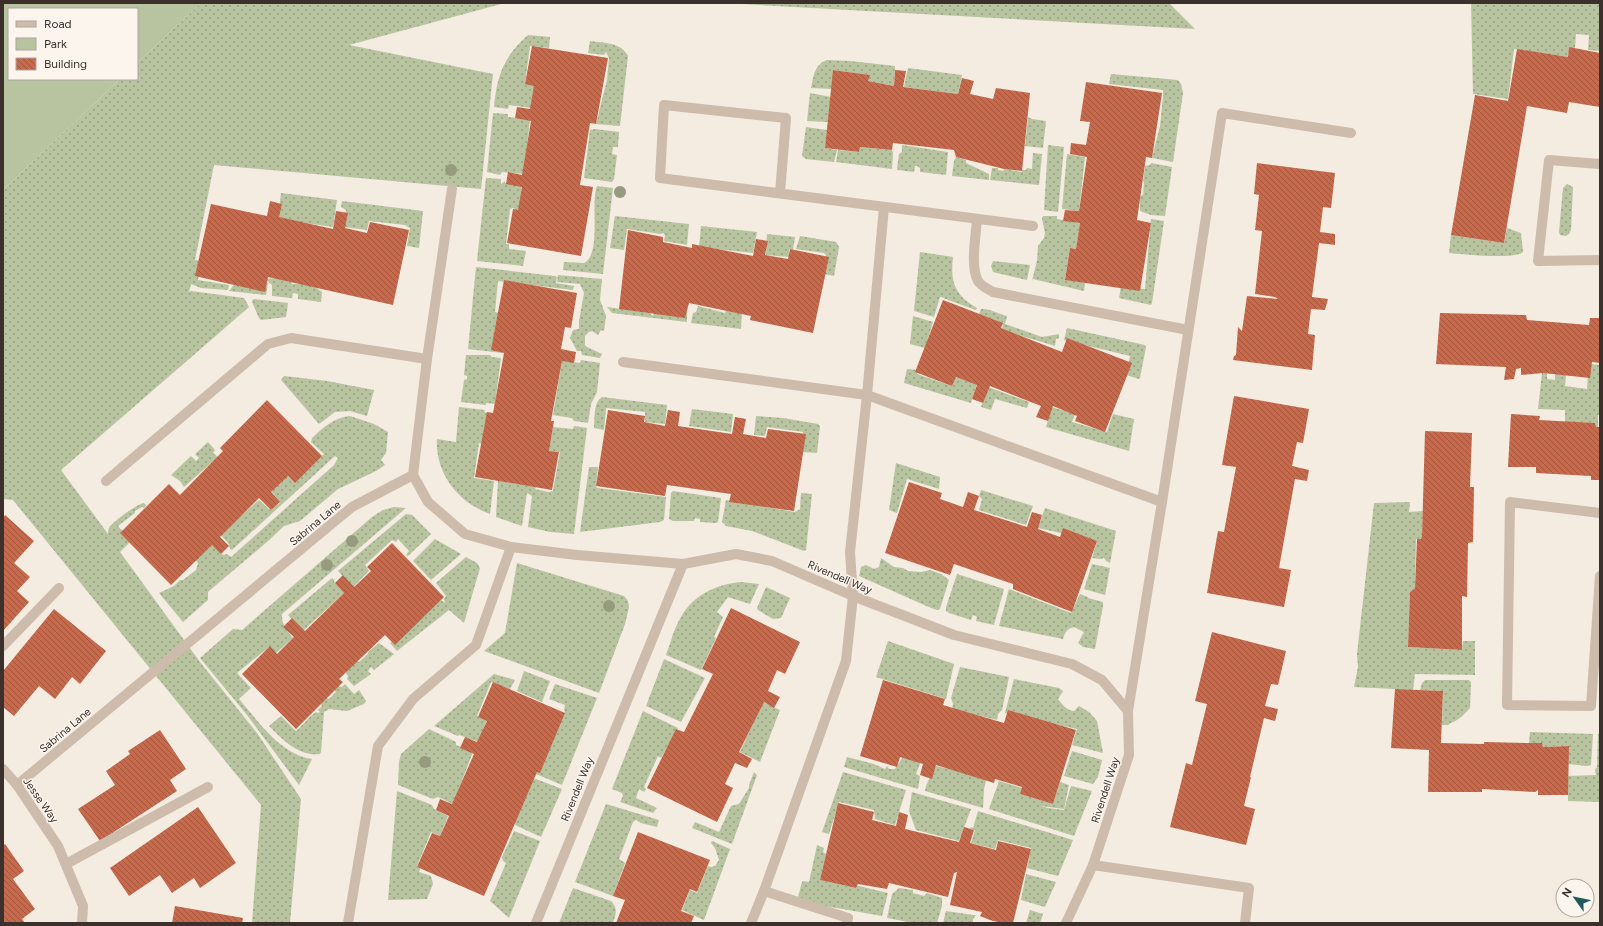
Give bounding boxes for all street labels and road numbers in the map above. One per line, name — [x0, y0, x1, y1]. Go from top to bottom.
street label: Sabrina Lane — [287, 498, 344, 549]
street label: Rivendell Way — [806, 558, 874, 597]
street label: Sabrina Lane — [37, 705, 94, 756]
street label: Rivendell Way — [559, 755, 596, 823]
street label: Rivendell Way — [1089, 755, 1122, 825]
street label: Jesse Way — [20, 775, 61, 826]

